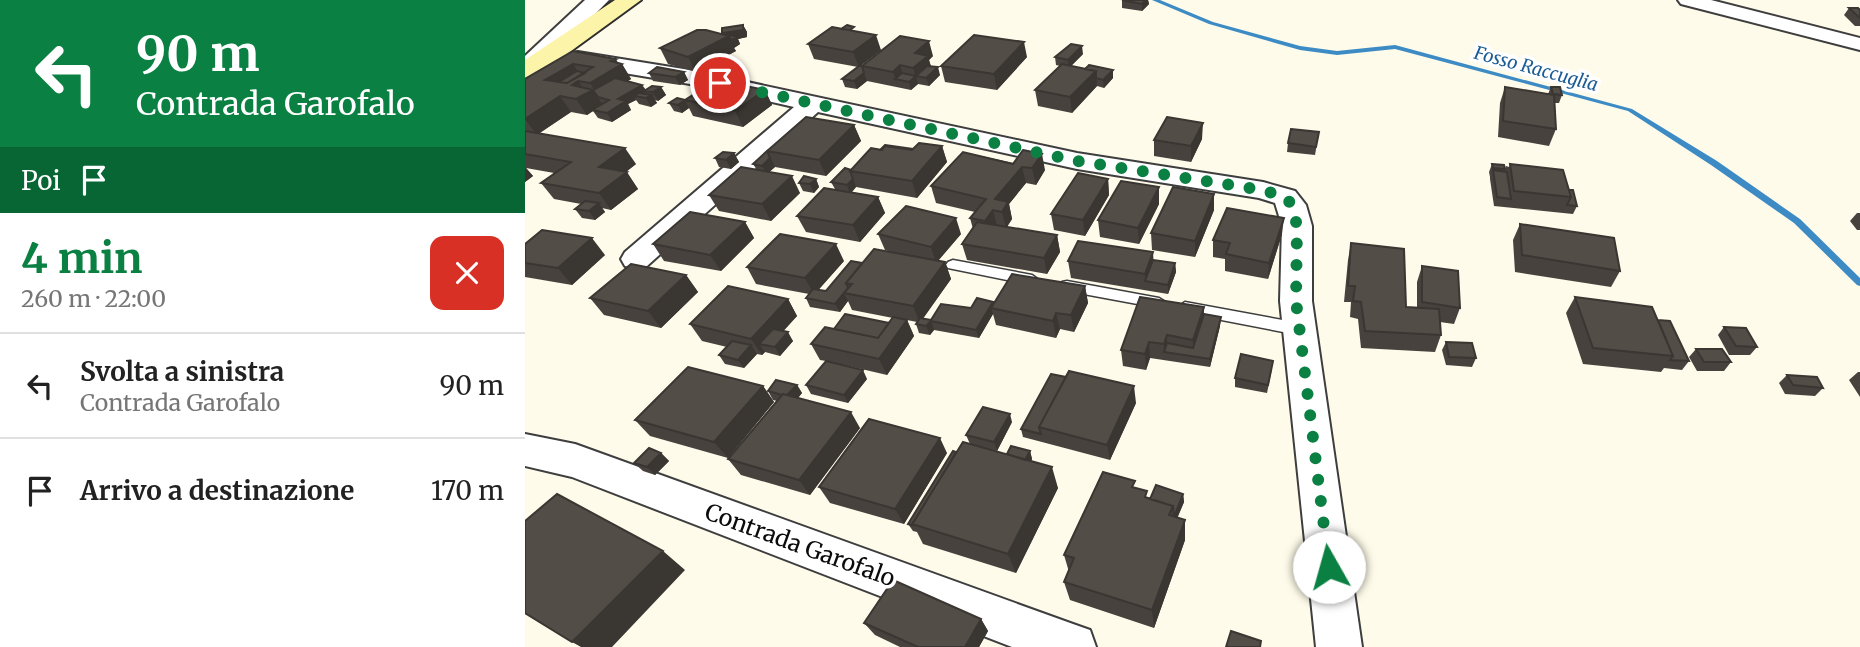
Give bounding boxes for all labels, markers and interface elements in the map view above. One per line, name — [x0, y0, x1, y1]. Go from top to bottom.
text: 90 m — [136, 23, 260, 84]
icon: left — [21, 28, 112, 119]
water label: Fosso Raccuglia — [1471, 41, 1601, 96]
pin — [690, 53, 750, 113]
icon: arrive — [701, 64, 739, 102]
text: Contrada Garofalo — [136, 84, 415, 124]
icon: arrive — [75, 161, 113, 199]
text: Poi — [21, 164, 61, 197]
text: 4 min — [21, 232, 143, 284]
button: close — [430, 236, 504, 310]
text: 260 m · 22:00 — [21, 284, 166, 313]
text: Svolta a sinistra — [80, 355, 284, 388]
icon: left — [21, 367, 59, 405]
text: 90 m — [440, 369, 504, 402]
text: Contrada Garofalo — [80, 388, 280, 417]
icon: arrive — [21, 472, 59, 510]
text: Arrivo a destinazione — [80, 474, 354, 507]
text: 170 m — [431, 474, 504, 507]
street label: Contrada Garofalo — [701, 497, 899, 592]
position arrow — [1292, 530, 1366, 604]

